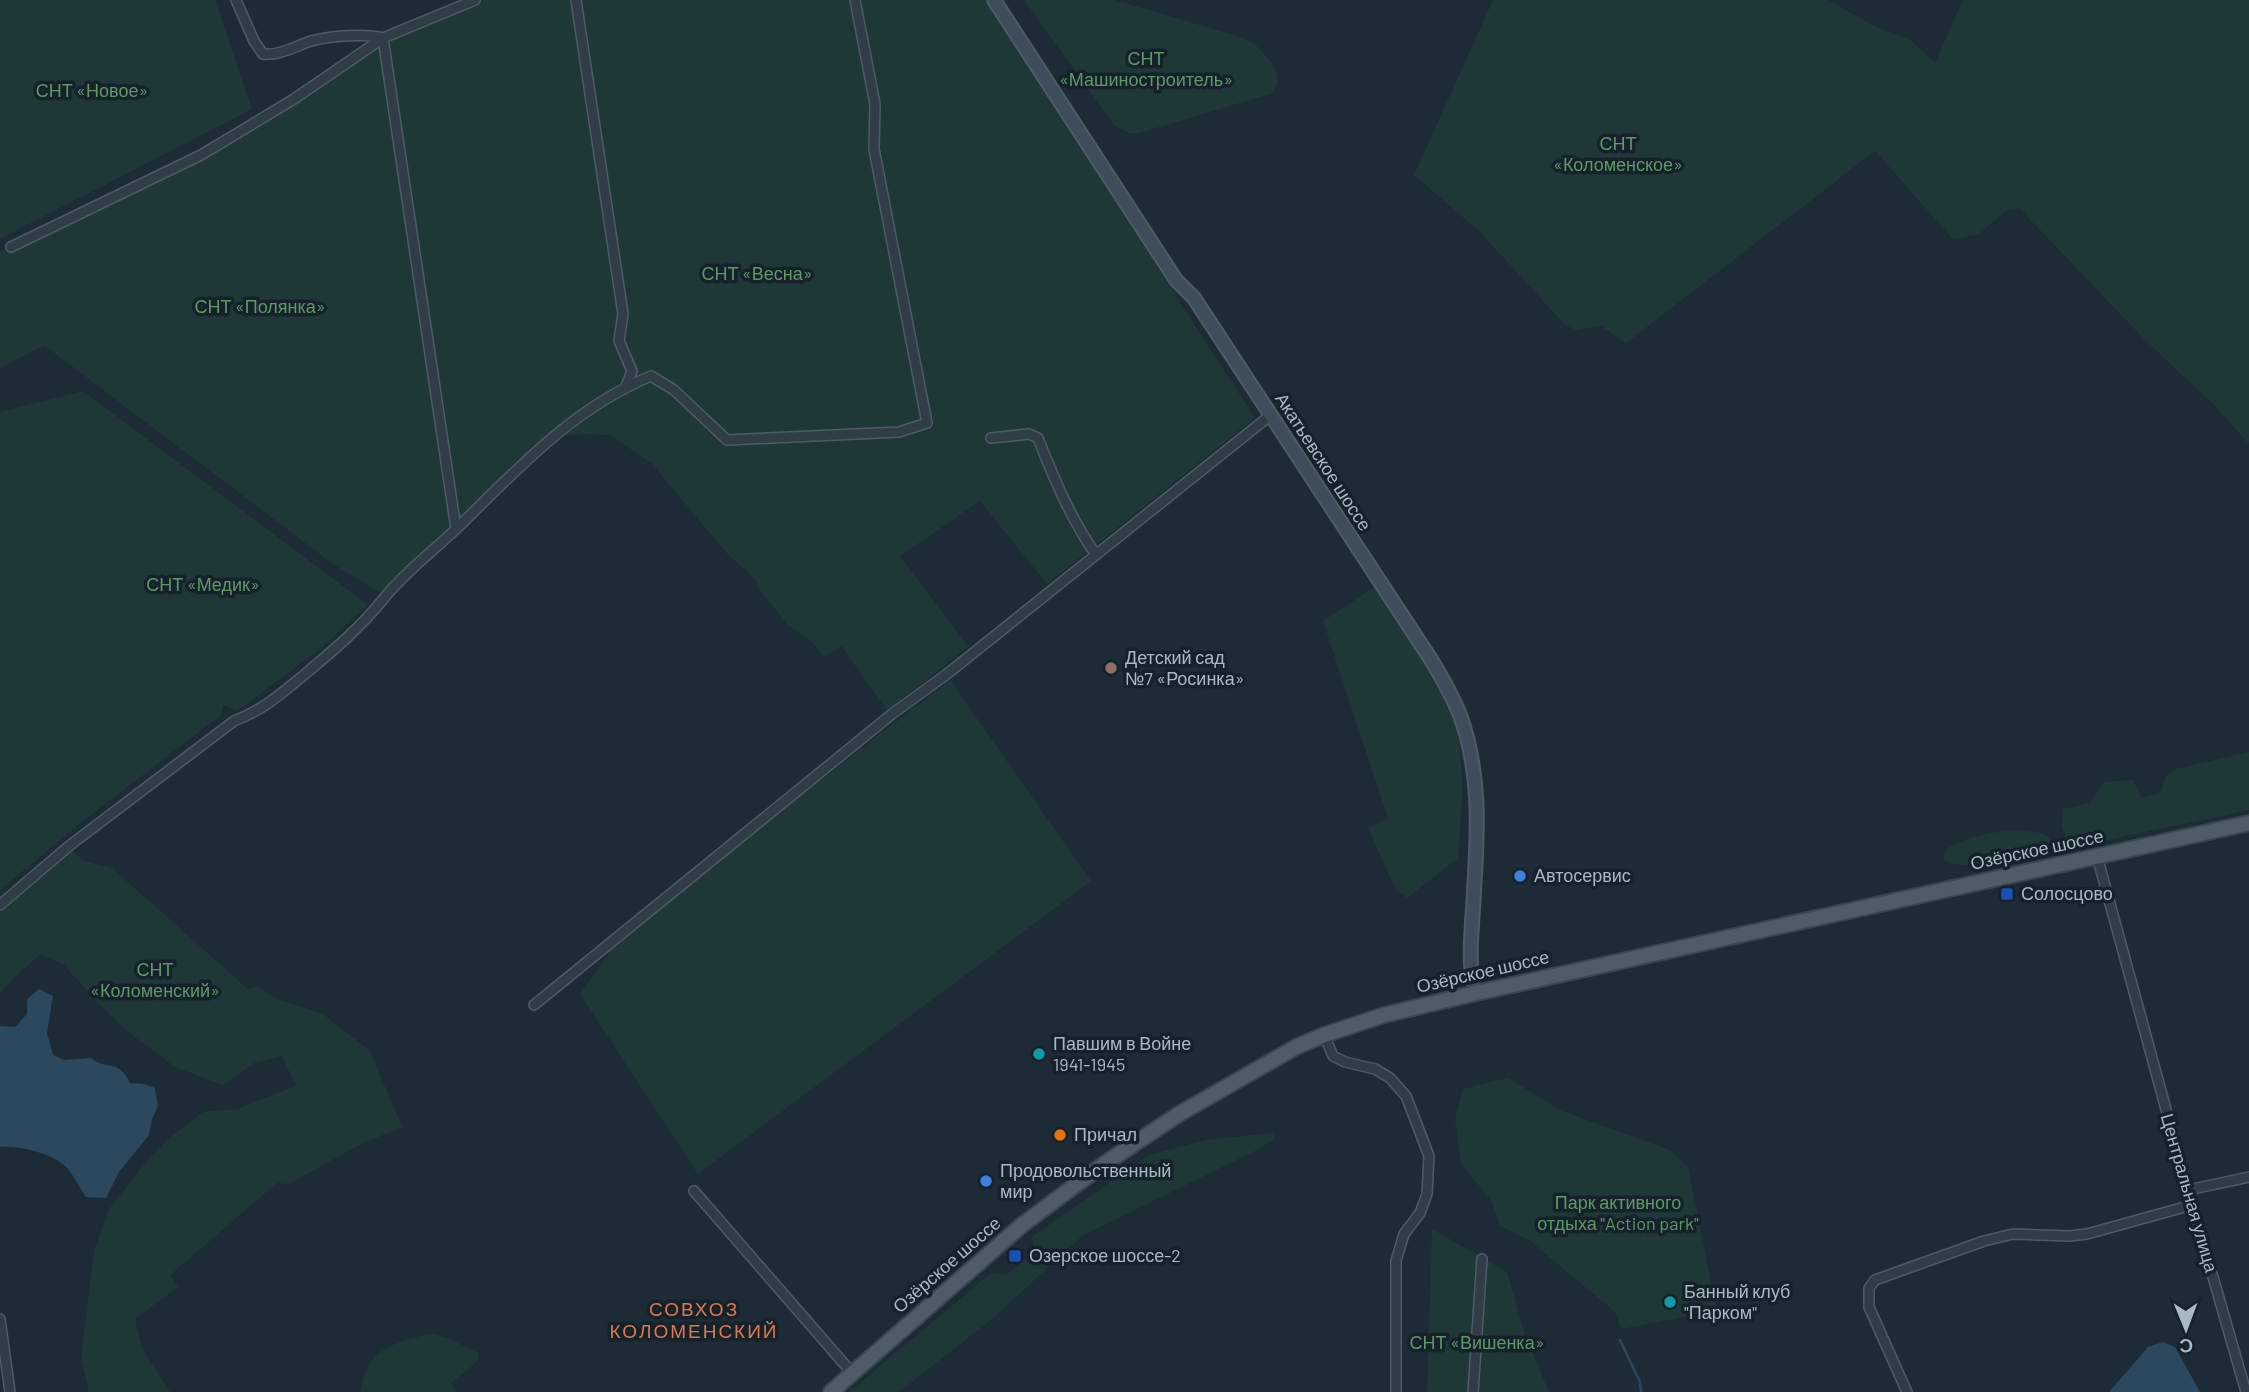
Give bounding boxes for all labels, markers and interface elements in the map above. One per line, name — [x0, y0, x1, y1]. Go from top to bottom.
park label: СНТ «Машиностроитель» — [1059, 47, 1233, 90]
park label: СНТ «Новое» — [36, 79, 148, 101]
park label: СНТ «Коломенское» — [1553, 132, 1683, 175]
park label: СНТ «Весна» — [701, 262, 813, 284]
park label: СНТ «Полянка» — [194, 295, 326, 317]
street label: Акатьевское шоссе — [1271, 388, 1377, 535]
park label: СНТ «Медик» — [146, 573, 260, 595]
place label: Детский сад №7 «Росинка» — [1125, 646, 1244, 689]
marker: Детский сад №7 «Росинка» — [1103, 660, 1119, 676]
street label: Озёрское шоссе — [1968, 824, 2105, 874]
place label: Автосервис — [1534, 864, 1631, 886]
marker: Автосервис — [1512, 868, 1528, 884]
place label: Солосцово — [2021, 882, 2113, 904]
marker: Солосцово — [1999, 886, 2015, 902]
street label: Озёрское шоссе — [1414, 945, 1551, 997]
park label: СНТ «Коломенский» — [90, 958, 220, 1001]
place label: Павшим в Войне 1941-1945 — [1053, 1032, 1191, 1075]
marker: Павшим в Войне 1941-1945 — [1031, 1046, 1047, 1062]
street label: Центральная улица — [2157, 1111, 2223, 1276]
place label: Причал — [1074, 1123, 1137, 1145]
marker: Причал — [1052, 1127, 1068, 1143]
place label: Продовольственный мир — [1000, 1159, 1171, 1202]
marker: Продовольственный мир — [978, 1173, 994, 1189]
park label: Парк активного отдыха "Action park" — [1537, 1191, 1699, 1234]
street label: Озёрское шоссе — [888, 1212, 1005, 1317]
place label: Озерское шоссе-2 — [1029, 1244, 1181, 1266]
marker: Озерское шоссе-2 — [1007, 1248, 1023, 1264]
place label: Банный клуб "Парком" — [1684, 1280, 1790, 1323]
marker: Банный клуб "Парком" — [1662, 1294, 1678, 1310]
north arrow — [2151, 1294, 2221, 1364]
district label: СОВХОЗ КОЛОМЕНСКИЙ — [610, 1297, 779, 1342]
park label: СНТ «Вишенка» — [1410, 1331, 1544, 1353]
text: С — [2179, 1335, 2193, 1358]

